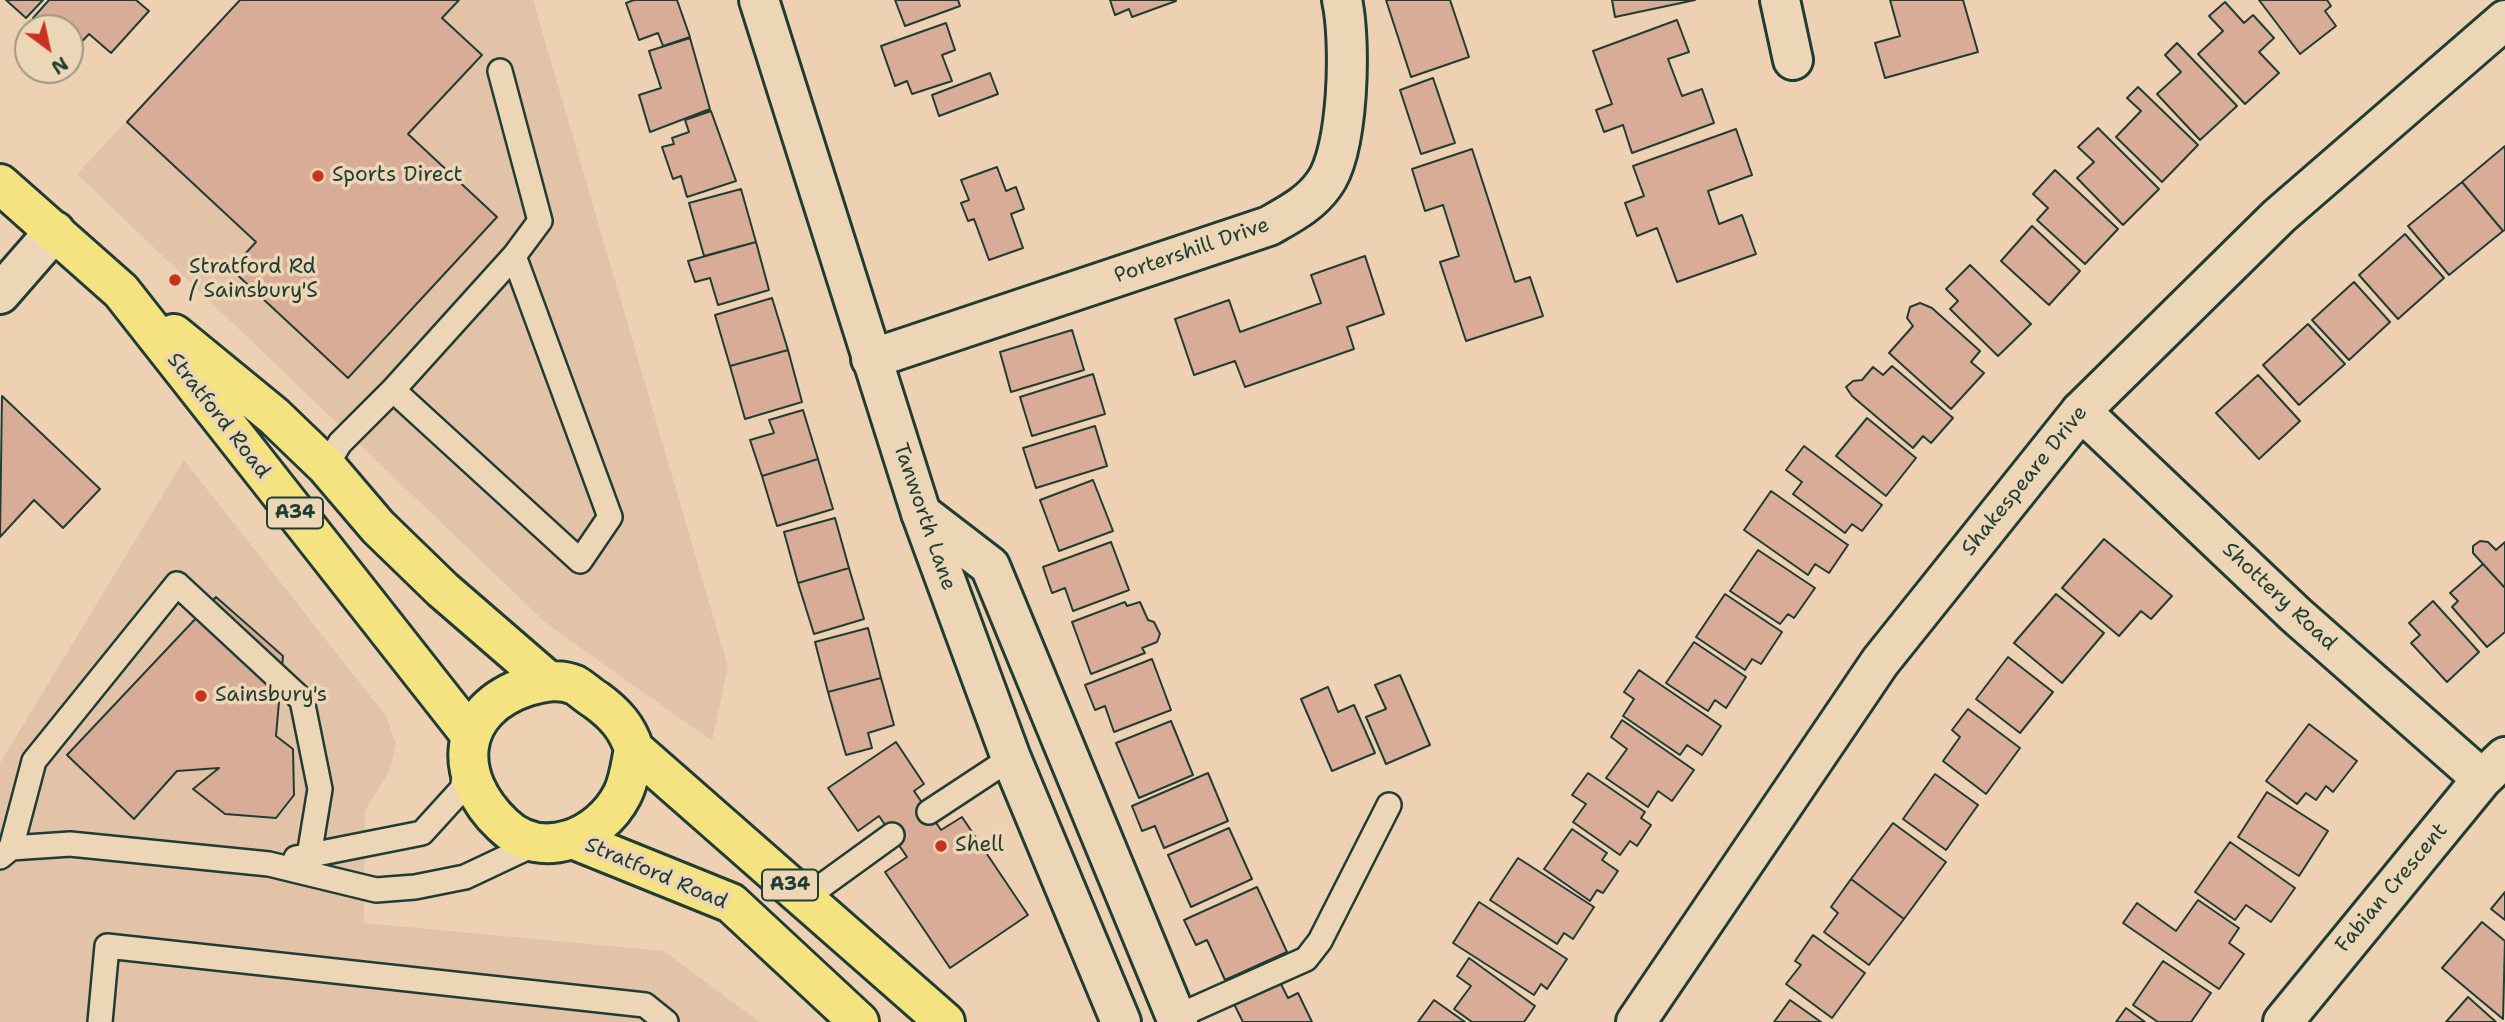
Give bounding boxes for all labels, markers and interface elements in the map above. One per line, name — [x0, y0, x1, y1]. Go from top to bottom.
north arrow — [14, 14, 84, 84]
text: N — [46, 51, 73, 80]
place label: Sports Direct — [332, 163, 463, 189]
marker: Sports Direct — [310, 168, 326, 184]
street label: Portershill Drive — [1111, 213, 1273, 289]
place label: Stratford Rd / Sainsbury'S — [189, 255, 318, 305]
marker: Stratford Rd / Sainsbury'S — [167, 272, 183, 288]
street label: Stratford Road — [161, 348, 275, 484]
street label: Shakespeare Drive — [1957, 401, 2093, 561]
street label: Tanworth Lane — [887, 440, 961, 594]
road number: A34 — [267, 498, 323, 528]
street label: Shottery Road — [2217, 538, 2341, 656]
place label: Sainsbury's — [215, 683, 327, 709]
marker: Sainsbury's — [193, 688, 209, 704]
street label: Fabian Crescent — [2331, 818, 2453, 958]
street label: Stratford Road — [581, 833, 731, 915]
place label: Shell — [955, 833, 1004, 859]
marker: Shell — [933, 838, 949, 854]
road number: A34 — [762, 870, 818, 900]

